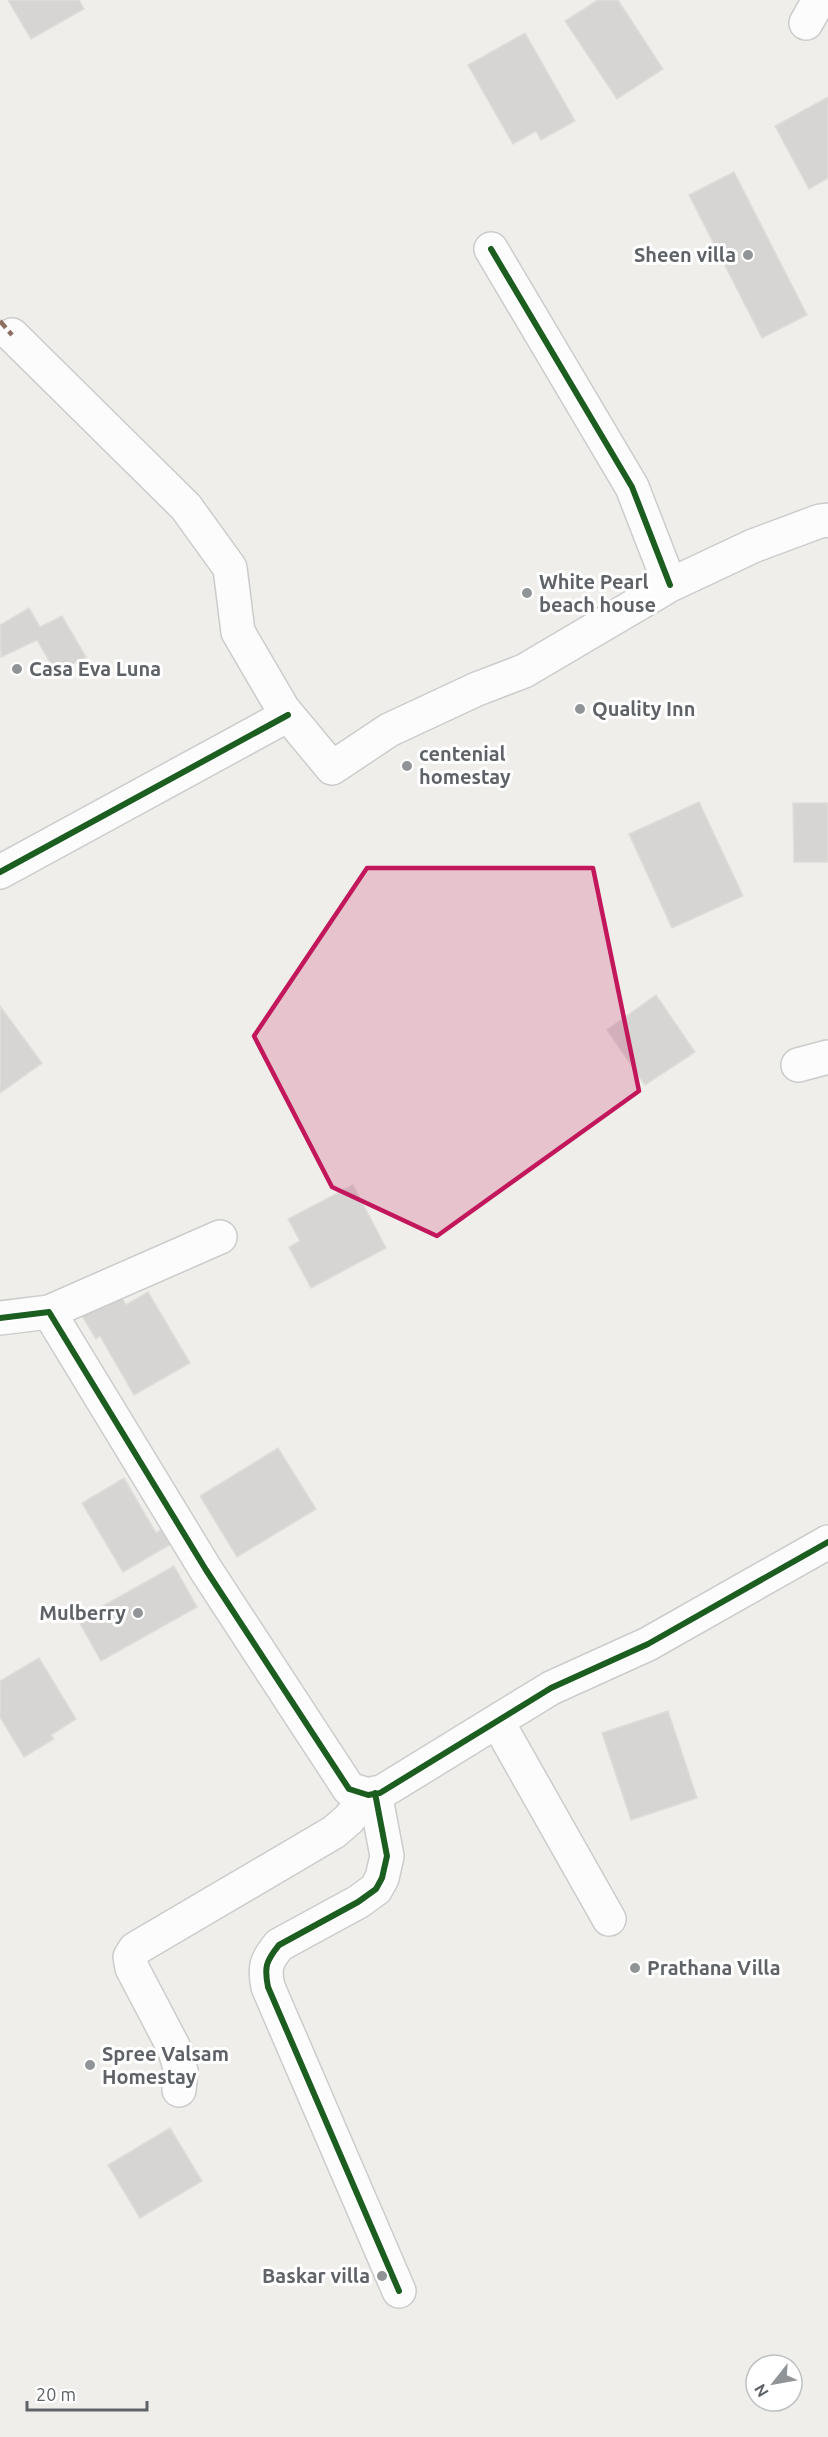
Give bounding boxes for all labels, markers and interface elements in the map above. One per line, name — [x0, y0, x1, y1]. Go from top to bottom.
place label: Sheen villa — [634, 243, 736, 266]
marker: Sheen villa — [741, 248, 755, 262]
place label: White Pearl beach house — [539, 570, 656, 616]
marker: White Pearl beach house — [520, 586, 534, 600]
place label: Casa Eva Luna — [29, 657, 161, 680]
marker: Casa Eva Luna — [10, 662, 24, 676]
place label: Quality Inn — [592, 697, 695, 720]
marker: Quality Inn — [573, 702, 587, 716]
place label: centenial homestay — [419, 742, 511, 788]
marker: centenial homestay — [400, 759, 414, 773]
place label: Mulberry — [39, 1601, 126, 1624]
marker: Mulberry — [131, 1606, 145, 1620]
place label: Prathana Villa — [647, 1956, 781, 1979]
marker: Prathana Villa — [628, 1961, 642, 1975]
place label: Spree Valsam Homestay — [102, 2042, 229, 2088]
marker: Spree Valsam Homestay — [83, 2058, 97, 2072]
place label: Baskar villa — [262, 2264, 370, 2287]
marker: Baskar villa — [375, 2269, 389, 2283]
north arrow — [744, 2353, 804, 2413]
scale bar — [27, 2374, 147, 2412]
text: N — [750, 2381, 772, 2400]
text: 20 m — [36, 2384, 76, 2404]

